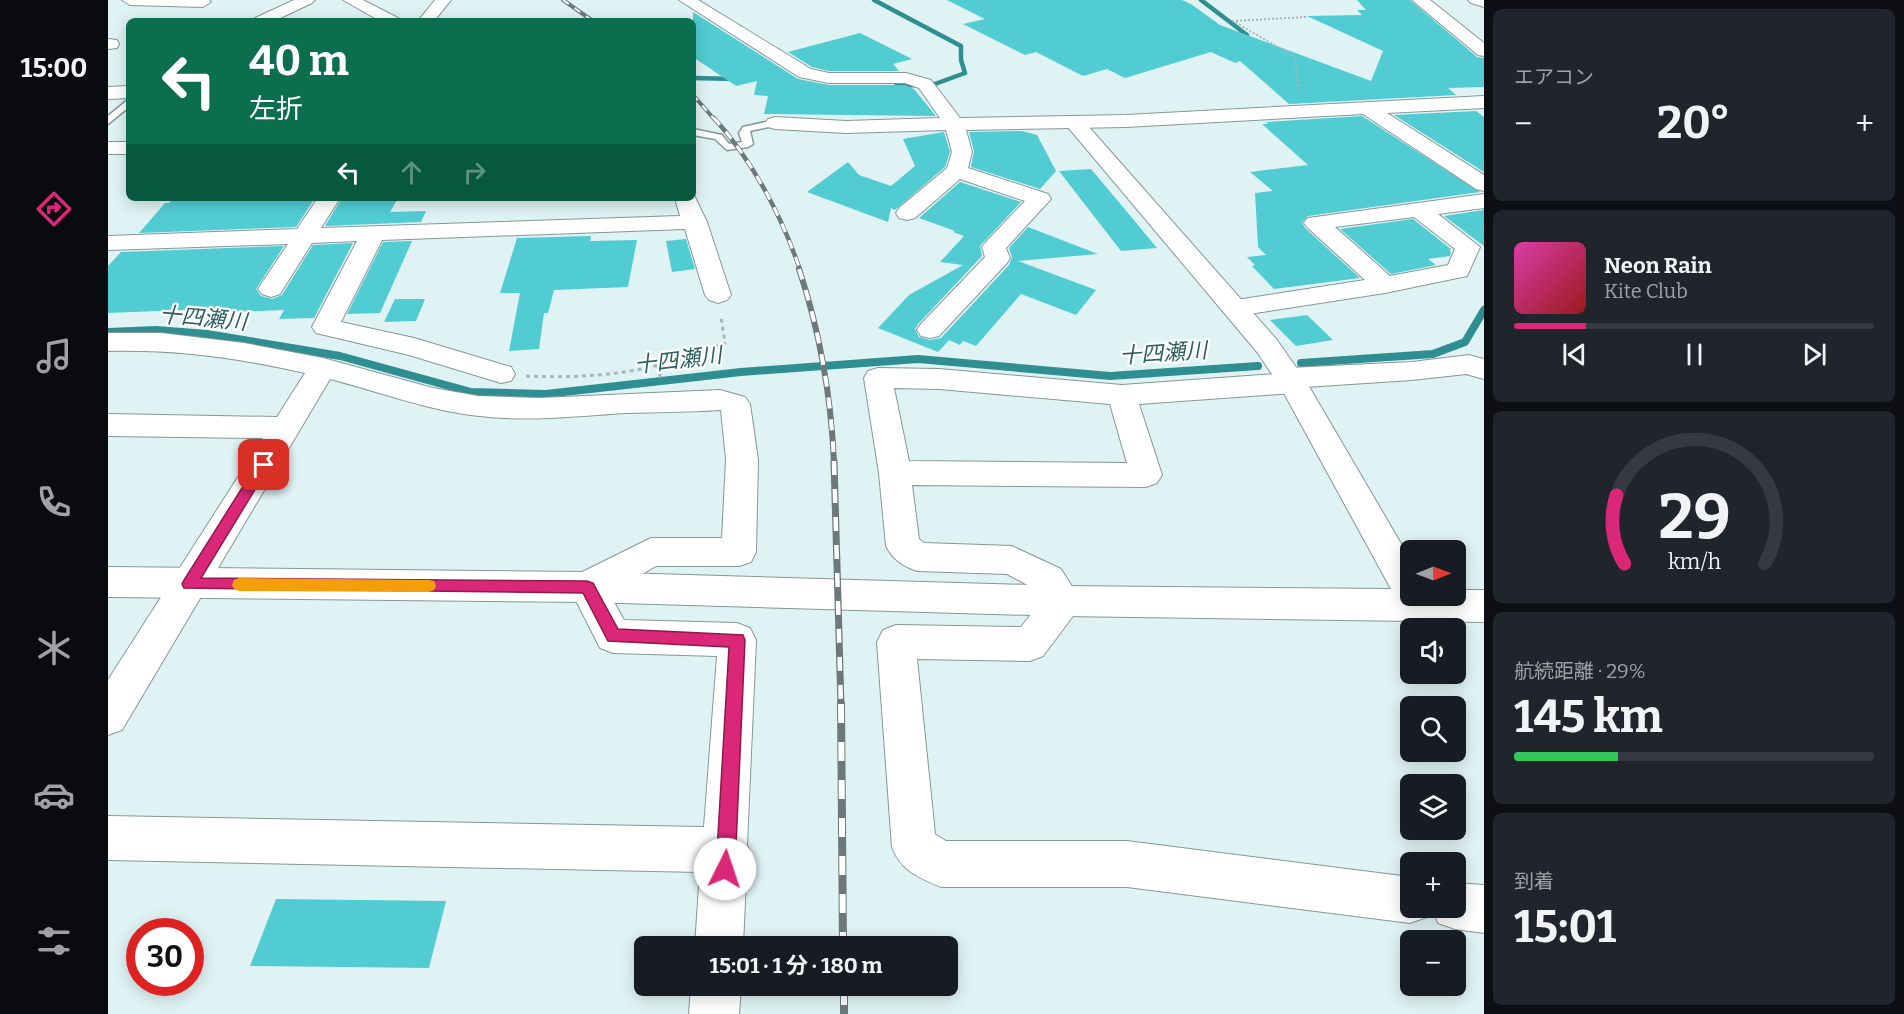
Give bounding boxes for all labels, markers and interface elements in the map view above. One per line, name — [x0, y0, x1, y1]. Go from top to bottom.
text: 40 m — [249, 36, 349, 86]
icon: left — [150, 42, 228, 120]
text: 15:00 — [20, 52, 88, 84]
text: エアコン — [1514, 65, 1594, 89]
text: 左折 — [249, 93, 303, 125]
text: 20° — [1657, 96, 1730, 150]
text: − — [1514, 104, 1532, 144]
text: + — [1855, 104, 1874, 144]
icon: left — [332, 156, 365, 189]
icon: ahead — [395, 156, 428, 189]
icon: right — [458, 156, 491, 189]
icon: directions — [33, 188, 75, 230]
text: Neon Rain — [1604, 252, 1712, 279]
text: Kite Club — [1604, 279, 1688, 303]
water label: 十四瀬川 — [158, 301, 250, 335]
icon: music — [33, 335, 75, 377]
water label: 十四瀬川 — [1118, 336, 1210, 370]
icon: previous — [1558, 338, 1591, 371]
icon: pause — [1678, 338, 1711, 371]
icon: next — [1798, 338, 1831, 371]
water label: 十四瀬川 — [633, 341, 725, 379]
pin — [238, 439, 289, 490]
icon: arrive — [247, 448, 280, 481]
text: 29 — [1658, 480, 1730, 555]
icon: phone — [33, 481, 75, 523]
north arrow — [1400, 540, 1466, 606]
map controls — [1400, 540, 1466, 996]
text: km/h — [1667, 549, 1721, 575]
button: sound — [1400, 618, 1466, 684]
icon: climate — [33, 627, 75, 669]
text: 航続距離 · 29% — [1514, 659, 1646, 683]
text: 145 km — [1514, 690, 1663, 744]
button: search — [1400, 696, 1466, 762]
icon: car — [33, 774, 75, 816]
button: layers — [1400, 774, 1466, 840]
position arrow — [693, 837, 757, 901]
button: + — [1400, 852, 1466, 918]
text: 到着 — [1514, 869, 1554, 893]
text: 15:01 — [1514, 900, 1616, 954]
speed limit sign: 30 — [126, 918, 204, 996]
icon: filters — [33, 920, 75, 962]
button: − — [1400, 930, 1466, 996]
text: 15:01 · 1 分 · 180 m — [709, 952, 883, 979]

